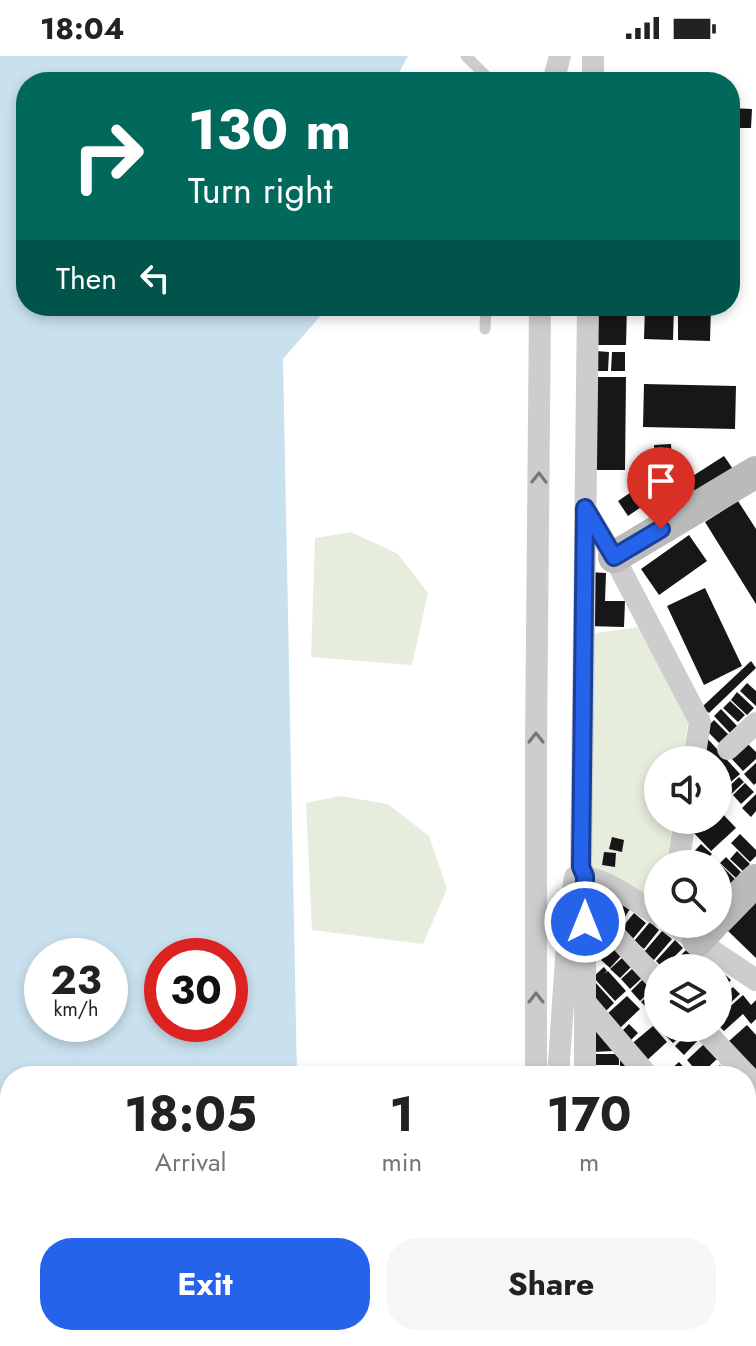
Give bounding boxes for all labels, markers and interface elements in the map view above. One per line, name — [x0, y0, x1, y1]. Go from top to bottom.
text: 18:04 — [40, 7, 125, 50]
text: 130 m — [188, 89, 351, 170]
icon: right — [56, 104, 160, 208]
text: Turn right — [188, 164, 333, 216]
icon: left — [133, 256, 177, 300]
text: Then — [56, 257, 117, 300]
pin — [627, 447, 695, 529]
icon: arrive — [639, 459, 683, 503]
one-way arrow — [530, 471, 547, 484]
one-way arrow — [527, 731, 545, 744]
map controls — [644, 746, 732, 1042]
button: sound — [644, 746, 732, 834]
button: search — [644, 850, 732, 938]
position arrow — [543, 880, 627, 964]
speed limit sign: 30 — [144, 938, 248, 1042]
text: 23 — [50, 951, 102, 1009]
button: layers — [644, 954, 732, 1042]
one-way arrow — [527, 991, 545, 1004]
text: km/h — [53, 995, 99, 1024]
text: 18:05 — [124, 1080, 257, 1149]
text: 1 — [390, 1080, 414, 1149]
text: 170 — [546, 1080, 632, 1149]
text: Arrival — [155, 1143, 227, 1181]
text: min — [381, 1143, 422, 1181]
text: m — [579, 1143, 599, 1181]
button: Exit — [40, 1238, 370, 1330]
button: Share — [386, 1238, 716, 1330]

